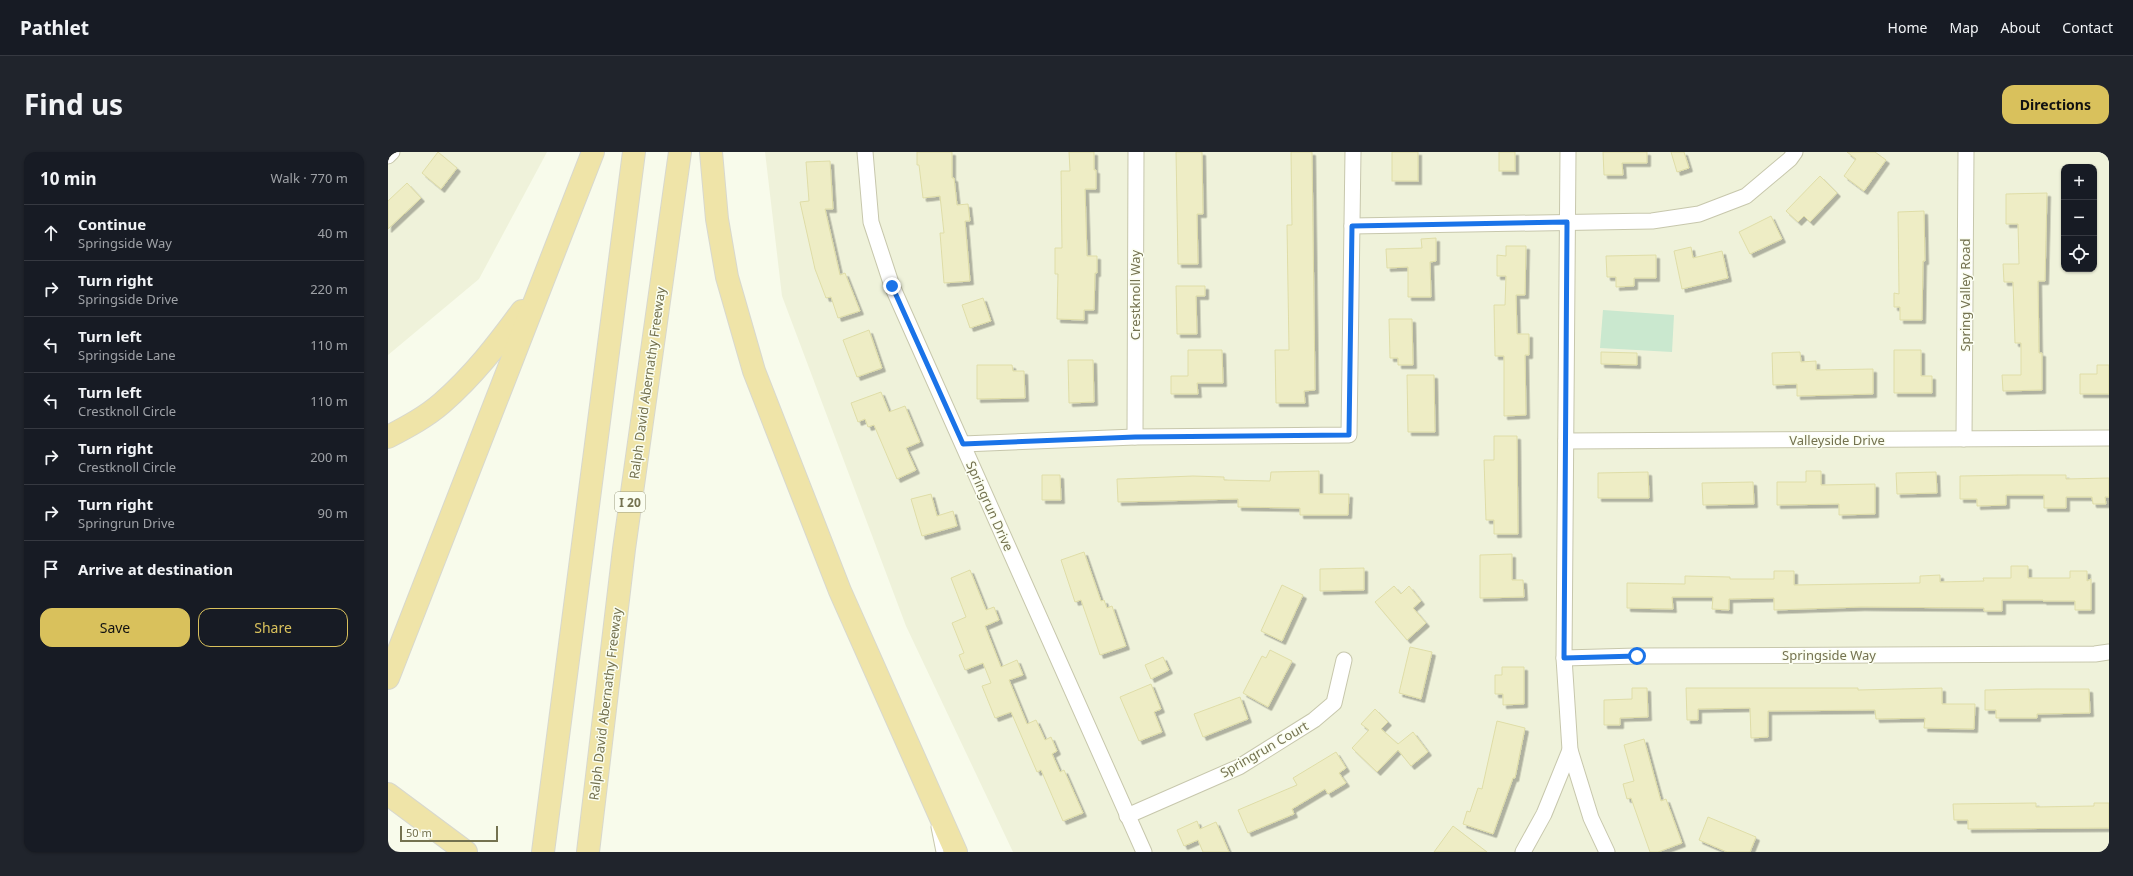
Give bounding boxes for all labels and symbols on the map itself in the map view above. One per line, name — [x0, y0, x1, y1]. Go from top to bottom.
street label: Spring Valley Road — [1956, 238, 1974, 352]
street label: Crestknoll Way — [1126, 250, 1144, 340]
route end — [883, 277, 901, 295]
street label: Ralph David Abernathy Freeway — [625, 285, 669, 480]
street label: Valleyside Drive — [1789, 431, 1885, 449]
street label: Springrun Drive — [962, 458, 1018, 554]
road number: I 20 — [615, 492, 645, 512]
street label: Ralph David Abernathy Freeway — [584, 606, 626, 801]
street label: Springside Way — [1782, 646, 1876, 664]
route start — [1628, 647, 1646, 665]
street label: Springrun Court — [1217, 716, 1312, 782]
scale bar — [400, 824, 498, 843]

